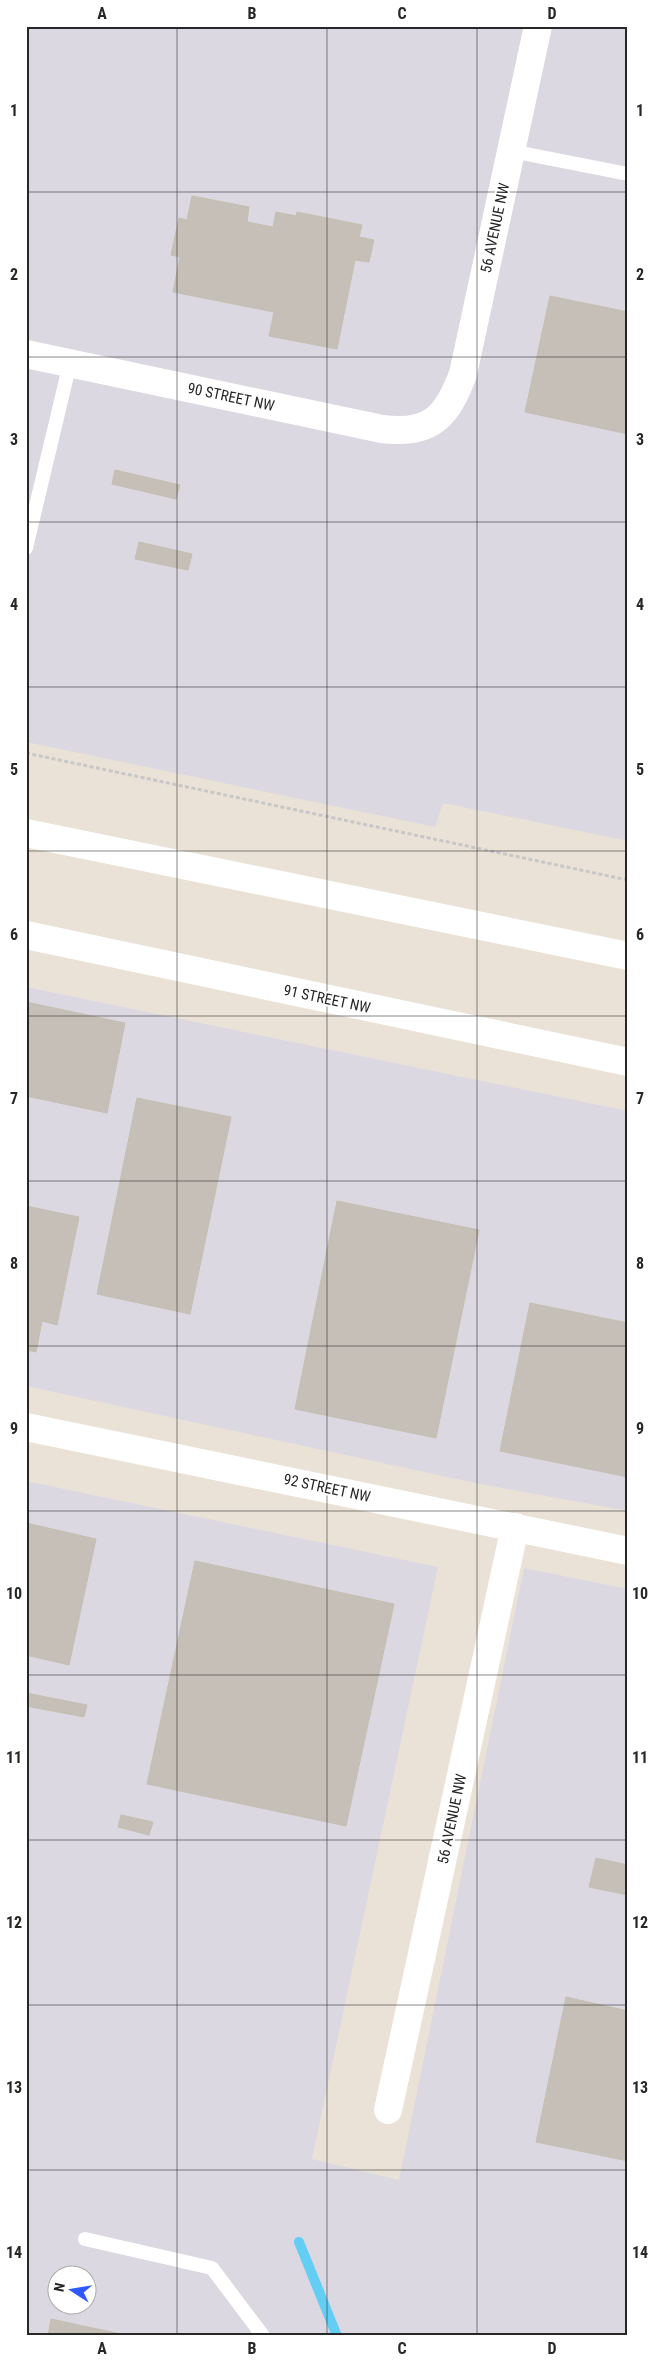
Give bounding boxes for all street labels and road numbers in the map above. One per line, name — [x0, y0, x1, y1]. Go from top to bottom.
street label: 56 AVENUE NW — [477, 181, 513, 275]
street label: 90 STREET NW — [186, 379, 277, 415]
street label: 91 STREET NW — [282, 981, 373, 1017]
street label: 92 STREET NW — [282, 1470, 373, 1506]
street label: 56 AVENUE NW — [434, 1772, 470, 1866]

